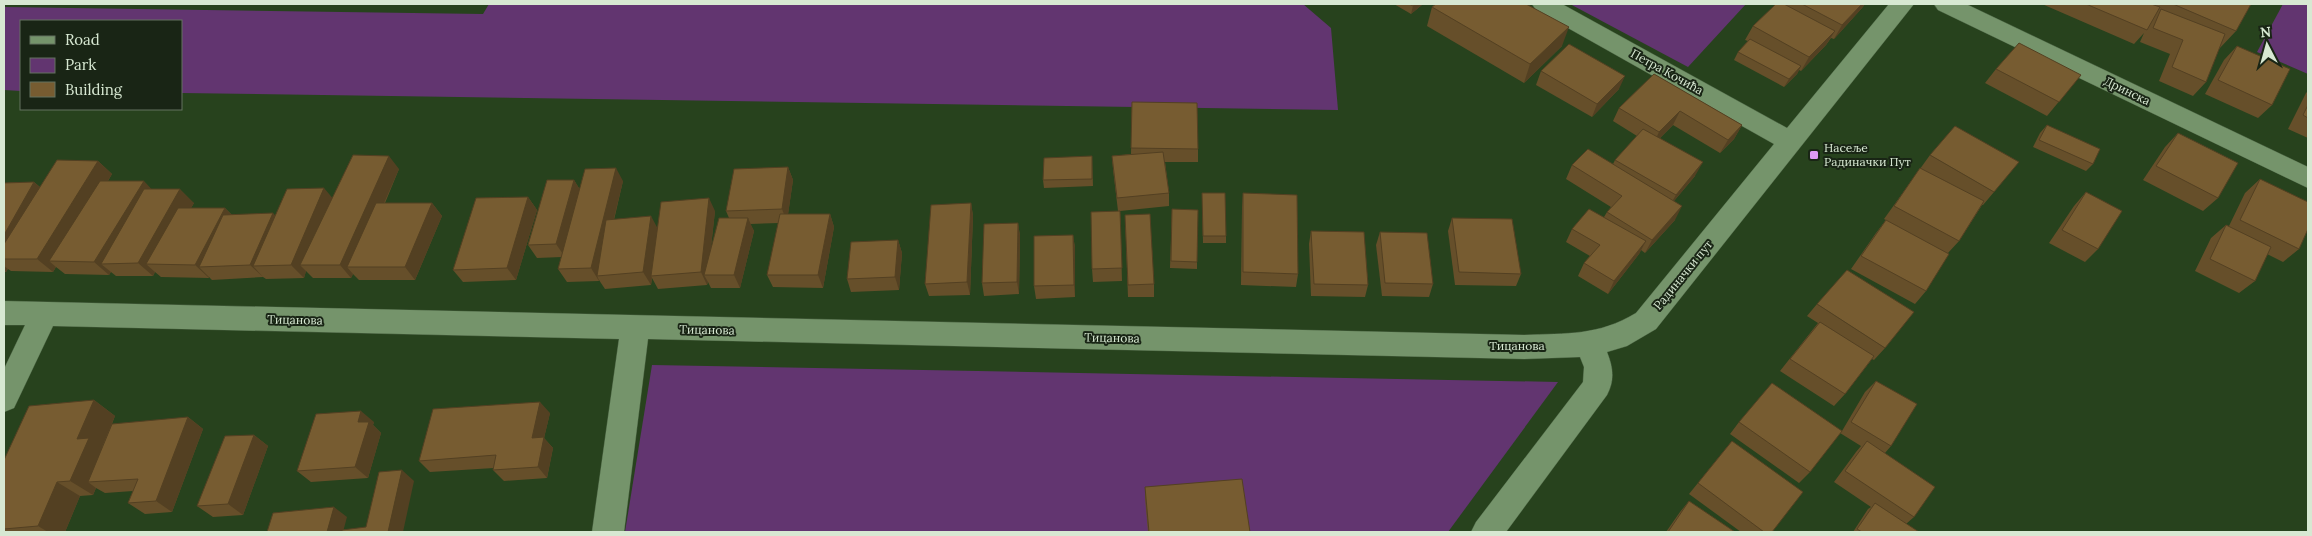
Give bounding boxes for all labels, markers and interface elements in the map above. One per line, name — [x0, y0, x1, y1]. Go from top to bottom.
legend — [20, 20, 182, 110]
north arrow — [2242, 20, 2292, 70]
text: N — [2259, 23, 2272, 42]
text: Road — [65, 30, 100, 49]
street label: Петра Кочића — [1628, 45, 1706, 98]
text: Park — [65, 55, 96, 74]
street label: Дринска — [2102, 73, 2153, 108]
text: Building — [65, 80, 123, 99]
place label: Насеље Радиначки Пут — [1824, 140, 1911, 169]
marker: Насеље Радиначки Пут — [1808, 149, 1820, 161]
street label: Радиначки пут — [1650, 237, 1715, 312]
street label: Тицанова — [267, 312, 323, 327]
street label: Тицанова — [679, 322, 735, 337]
street label: Тицанова — [1084, 330, 1140, 345]
street label: Тицанова — [1489, 338, 1545, 353]

